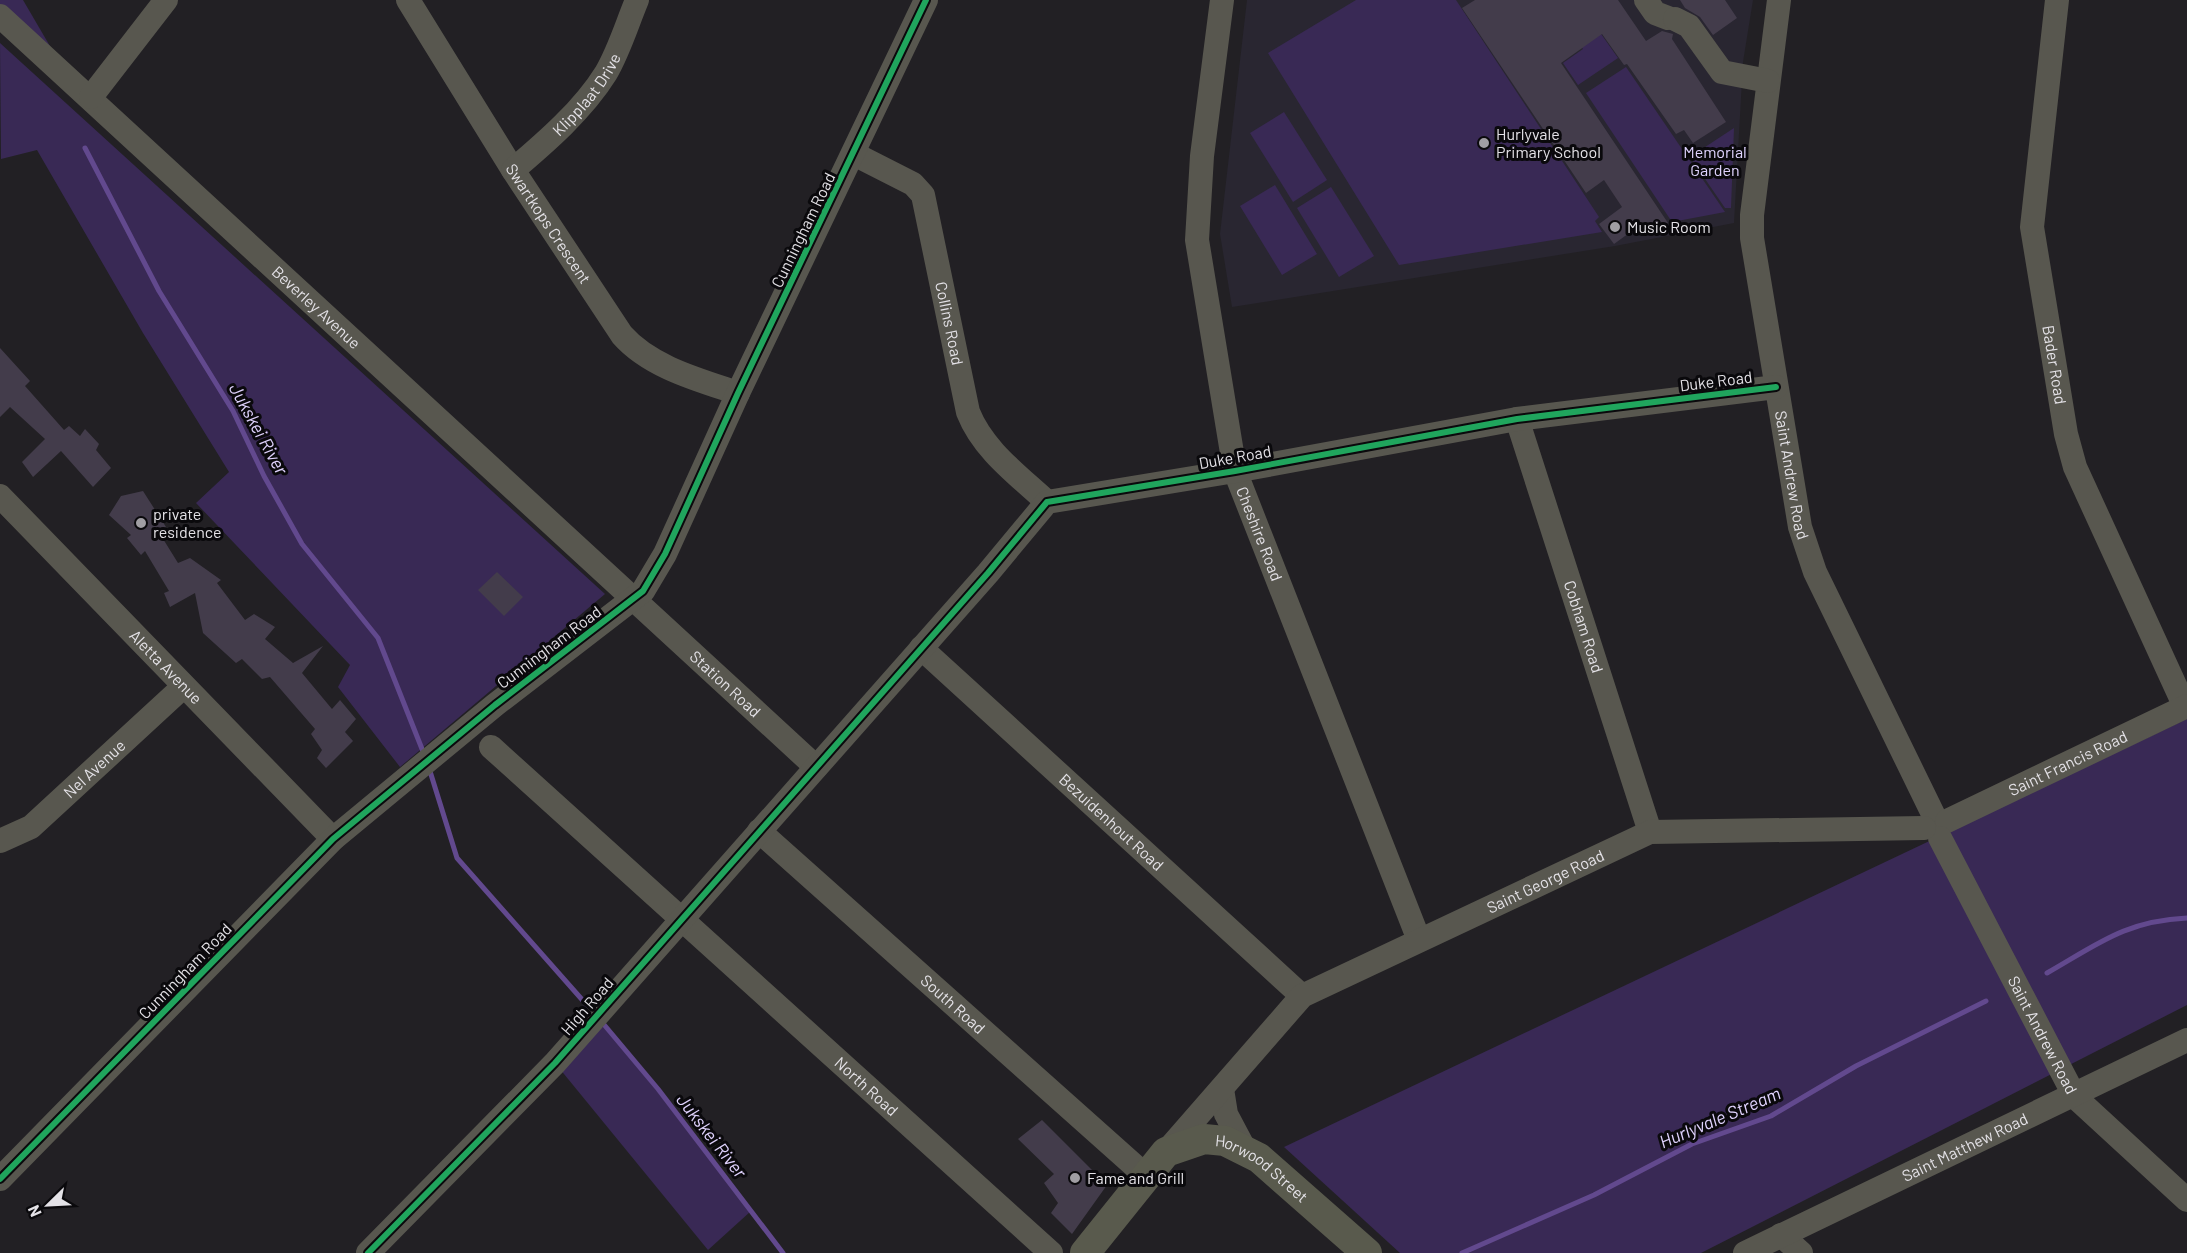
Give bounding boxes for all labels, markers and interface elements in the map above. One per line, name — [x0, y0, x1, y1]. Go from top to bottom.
street label: Klipplaat Drive — [548, 50, 624, 139]
place label: Hurlyvale Primary School — [1496, 124, 1601, 161]
marker: Hurlyvale Primary School — [1477, 136, 1491, 150]
park label: Memorial Garden — [1683, 142, 1747, 179]
street label: Swartkops Crescent — [502, 160, 595, 287]
street label: Cunningham Road — [767, 169, 839, 290]
place label: Music Room — [1627, 217, 1711, 236]
marker: Music Room — [1608, 220, 1622, 234]
street label: Beverley Avenue — [269, 261, 365, 352]
street label: Collins Road — [932, 280, 968, 367]
street label: Bader Road — [2039, 324, 2071, 406]
street label: Duke Road — [1679, 367, 1753, 394]
water label: Jukskei River — [225, 379, 293, 479]
street label: Saint Andrew Road — [1772, 409, 1813, 542]
street label: Duke Road — [1197, 441, 1273, 472]
street label: Cheshire Road — [1233, 484, 1287, 584]
place label: private residence — [153, 504, 221, 541]
marker: private residence — [134, 516, 148, 530]
street label: Cobham Road — [1561, 578, 1608, 675]
street label: Cunningham Road — [493, 601, 604, 692]
street label: Aletta Avenue — [126, 625, 206, 707]
street label: Station Road — [687, 646, 765, 721]
street label: Saint Francis Road — [2005, 726, 2130, 799]
street label: Nel Avenue — [59, 735, 129, 801]
street label: Bezuidenhout Road — [1056, 769, 1168, 874]
street label: Saint George Road — [1483, 845, 1607, 917]
street label: Cunningham Road — [134, 919, 235, 1022]
street label: South Road — [917, 970, 989, 1037]
street label: Saint Andrew Road — [2004, 972, 2082, 1097]
street label: High Road — [556, 973, 617, 1038]
street label: North Road — [831, 1052, 902, 1119]
water label: Hurlyvale Stream — [1656, 1082, 1784, 1153]
water label: Jukskei River — [672, 1089, 752, 1182]
street label: Saint Matthew Road — [1899, 1108, 2031, 1185]
street label: Horwood Street — [1215, 1130, 1312, 1206]
place label: Fame and Grill — [1087, 1168, 1184, 1187]
marker: Fame and Grill — [1068, 1171, 1082, 1185]
north arrow — [18, 1175, 78, 1235]
text: N — [23, 1203, 45, 1220]

